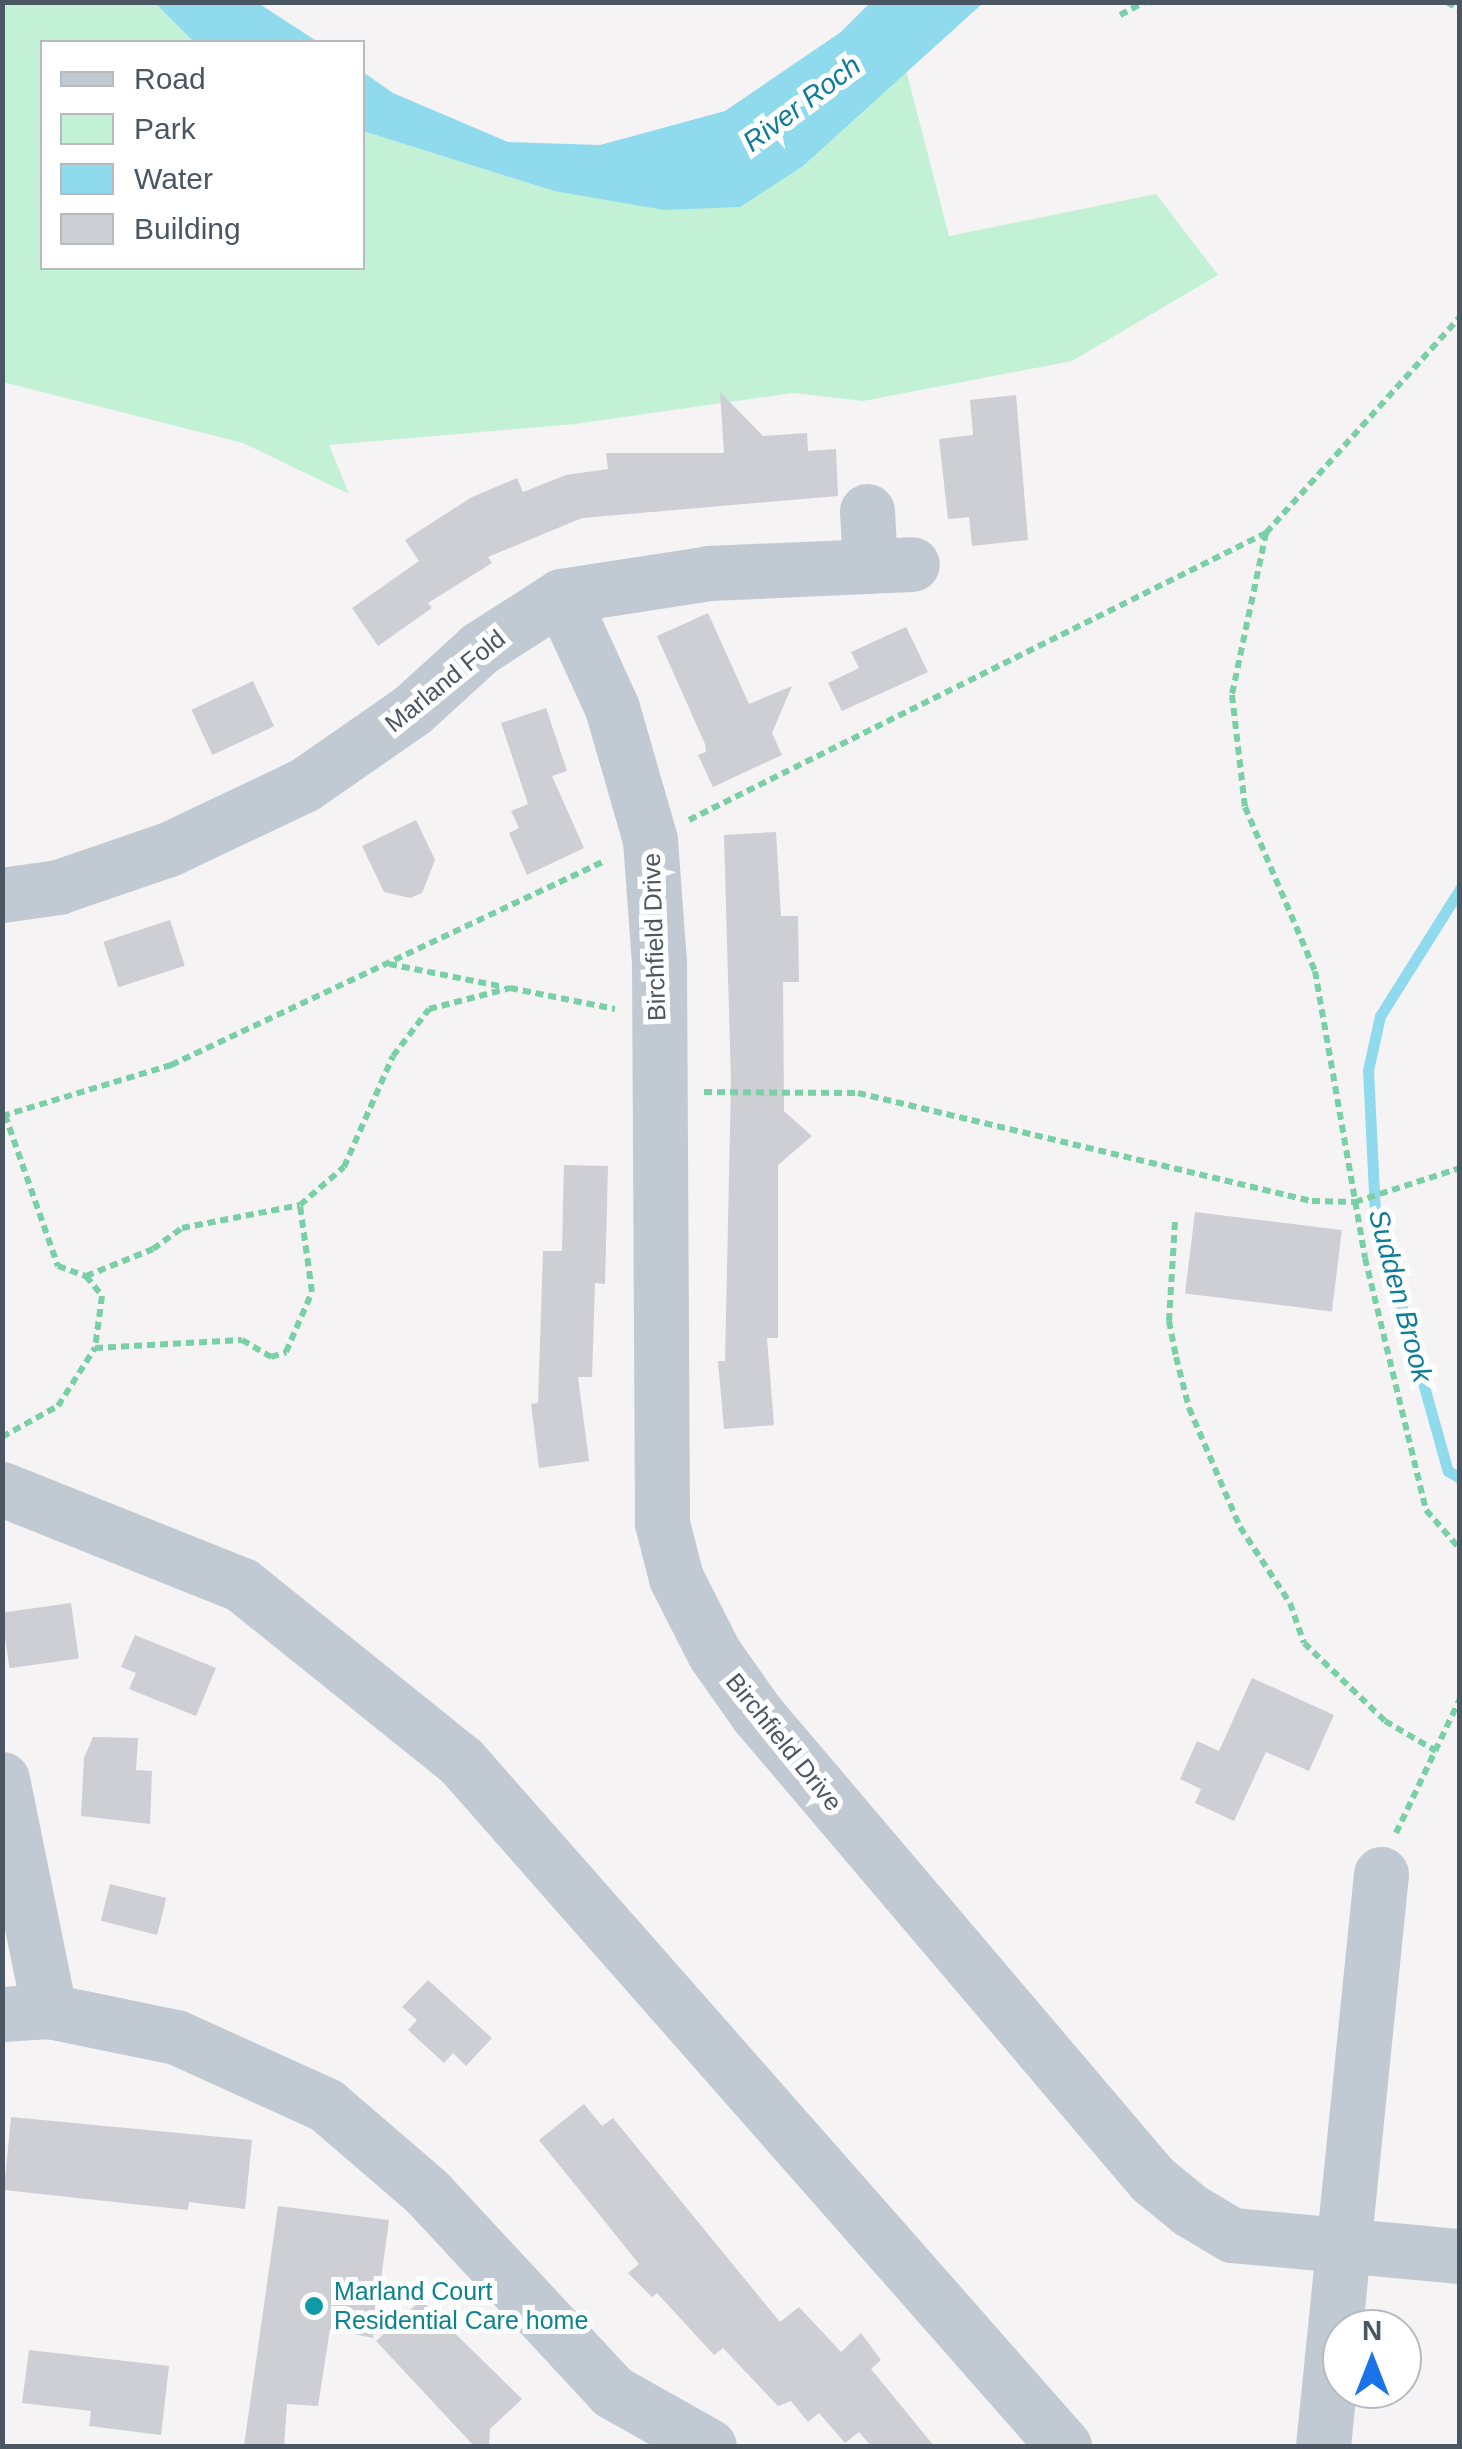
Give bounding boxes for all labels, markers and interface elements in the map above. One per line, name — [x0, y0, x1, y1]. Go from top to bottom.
legend — [40, 40, 365, 270]
water label: River Roch — [737, 49, 867, 159]
text: Road — [134, 62, 206, 95]
text: Park — [134, 112, 196, 145]
text: Water — [134, 162, 213, 195]
text: Building — [134, 212, 241, 245]
street label: Marland Fold — [379, 623, 511, 739]
street label: Birchfield Drive — [636, 852, 672, 1022]
water label: Sudden Brook — [1361, 1206, 1439, 1386]
street label: Birchfield Drive — [719, 1667, 849, 1817]
place label: Marland Court Residential Care home — [334, 2277, 588, 2336]
marker: Marland Court Residential Care home — [303, 2295, 325, 2317]
north arrow — [1322, 2309, 1422, 2409]
text: N — [1362, 2315, 1382, 2346]

